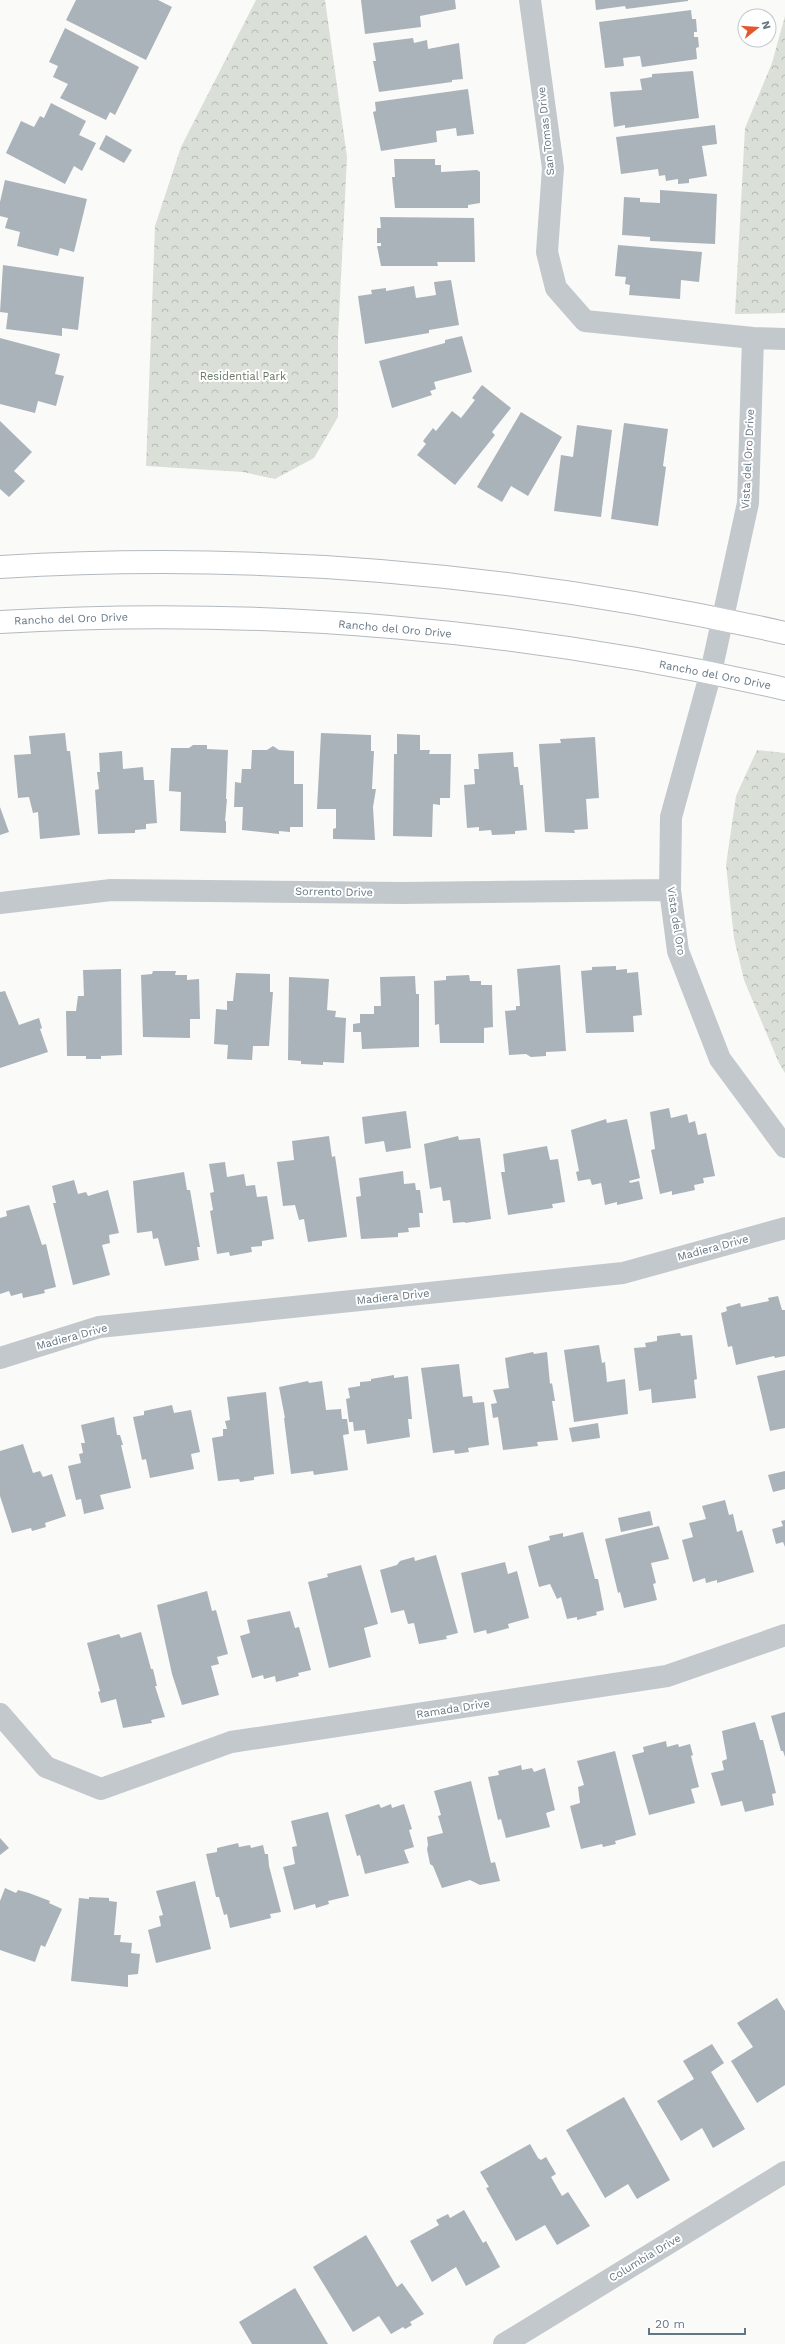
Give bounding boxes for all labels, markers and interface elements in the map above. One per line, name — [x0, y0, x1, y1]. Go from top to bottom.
north arrow — [737, 8, 777, 48]
text: N — [759, 19, 773, 31]
street label: San Tomas Drive — [535, 86, 557, 176]
park label: Residential Park — [200, 370, 286, 383]
street label: Vista del Oro Drive — [739, 409, 757, 509]
street label: Rancho del Oro Drive — [14, 611, 128, 627]
street label: Rancho del Oro Drive — [338, 618, 452, 640]
street label: Rancho del Oro Drive — [658, 658, 772, 692]
street label: Sorrento Drive — [295, 885, 373, 899]
street label: Vista del Oro — [664, 886, 688, 956]
street label: Madiera Drive — [676, 1232, 750, 1264]
street label: Madiera Drive — [356, 1287, 430, 1307]
street label: Madiera Drive — [35, 1321, 109, 1353]
street label: Ramada Drive — [415, 1697, 491, 1721]
street label: Columbia Drive — [607, 2231, 683, 2285]
scale bar — [649, 2310, 745, 2336]
text: 20 m — [655, 2317, 685, 2331]

